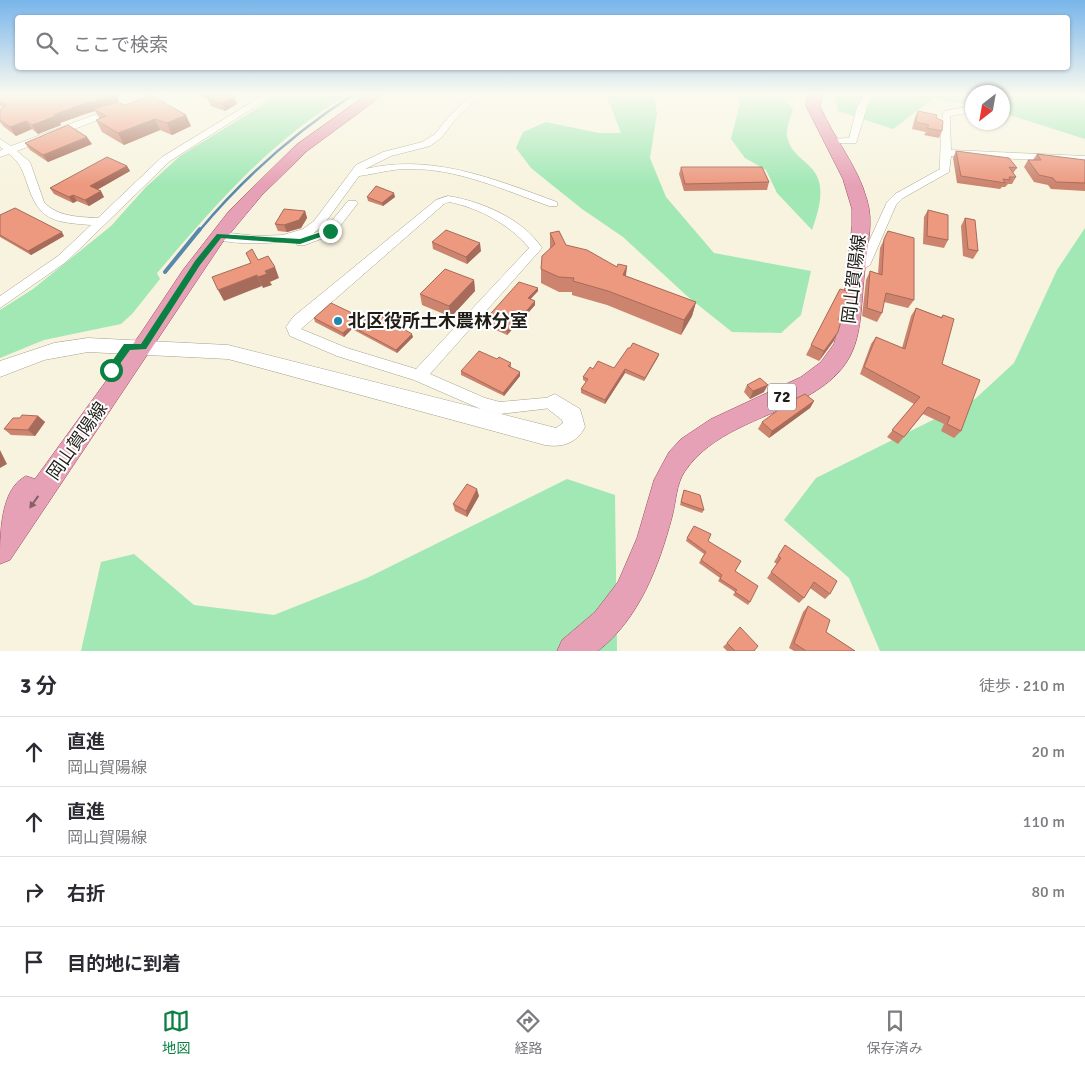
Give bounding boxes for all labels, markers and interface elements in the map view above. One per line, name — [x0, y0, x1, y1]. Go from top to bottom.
search box — [15, 15, 1070, 70]
icon: search — [33, 29, 61, 57]
text: ここで検索 — [73, 33, 168, 57]
north arrow — [965, 85, 1010, 130]
route end — [319, 220, 342, 243]
street label: 岡山賀陽線 — [838, 233, 870, 325]
place label: 北区役所土木農林分室 — [348, 310, 528, 332]
marker: 北区役所土木農林分室 — [332, 315, 344, 327]
route start — [100, 359, 123, 382]
road number: 72 — [768, 384, 796, 411]
street label: 岡山賀陽線 — [42, 398, 112, 484]
one-way arrow — [29, 496, 39, 509]
text: 3 分 — [20, 673, 57, 699]
text: 徒歩 · 210 m — [979, 676, 1065, 696]
text: 直進 — [67, 730, 105, 754]
icon: ahead — [20, 738, 48, 766]
text: 20 m — [1031, 742, 1065, 762]
text: 岡山賀陽線 — [67, 758, 147, 778]
text: 直進 — [67, 800, 105, 824]
icon: ahead — [20, 808, 48, 836]
text: 110 m — [1023, 812, 1065, 832]
text: 岡山賀陽線 — [67, 828, 147, 848]
icon: right — [20, 878, 48, 906]
text: 右折 — [67, 882, 105, 906]
text: 80 m — [1031, 882, 1065, 902]
icon: arrive — [20, 948, 48, 976]
text: 目的地に到着 — [67, 952, 181, 976]
tab: 地図 — [162, 1007, 190, 1057]
tab: 経路 — [514, 1007, 542, 1057]
tab: 保存済み — [867, 1007, 923, 1057]

